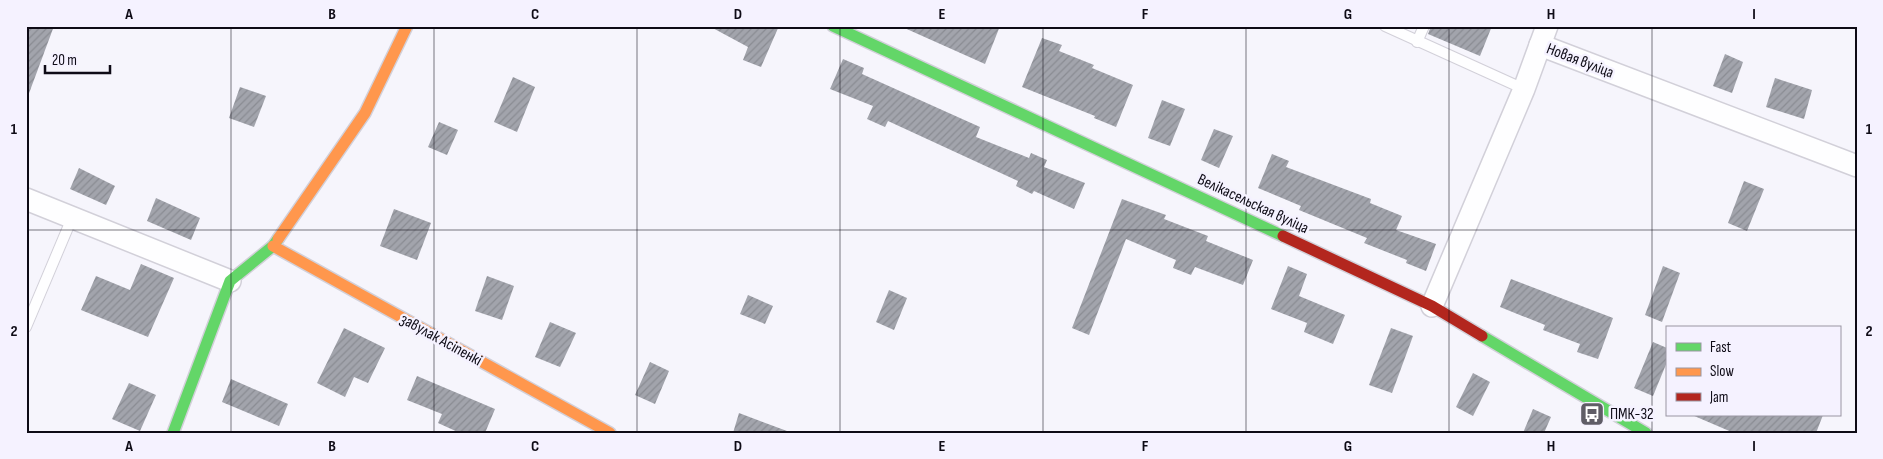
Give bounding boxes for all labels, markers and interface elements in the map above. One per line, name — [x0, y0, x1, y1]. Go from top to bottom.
text: A — [124, 5, 133, 24]
text: B — [328, 5, 336, 24]
text: C — [531, 5, 539, 24]
text: D — [734, 5, 742, 24]
text: E — [939, 5, 946, 24]
text: F — [1142, 5, 1149, 24]
text: G — [1344, 5, 1352, 24]
text: H — [1547, 5, 1555, 24]
text: I — [1752, 5, 1756, 24]
street label: Новая вуліца — [1544, 39, 1616, 83]
scale bar — [45, 42, 110, 74]
text: 20 m — [52, 51, 77, 70]
text: 1 — [11, 120, 18, 139]
text: 1 — [1866, 120, 1873, 139]
street label: Велікасельская вуліца — [1194, 170, 1312, 238]
street label: завулак Асіпенкі — [397, 310, 485, 370]
text: 2 — [10, 322, 18, 341]
text: 2 — [1865, 322, 1873, 341]
legend — [1666, 326, 1840, 416]
text: Fast — [1710, 338, 1732, 357]
text: Slow — [1710, 362, 1734, 381]
text: Jam — [1709, 388, 1728, 407]
bus stop icon: ПМК-32 — [1579, 401, 1605, 427]
place label: ПМК-32 — [1610, 405, 1654, 424]
text: A — [124, 437, 133, 456]
text: B — [328, 437, 336, 456]
text: C — [531, 437, 539, 456]
text: D — [734, 437, 742, 456]
text: E — [939, 437, 946, 456]
text: F — [1142, 437, 1149, 456]
text: G — [1344, 437, 1352, 456]
text: H — [1547, 437, 1555, 456]
text: I — [1752, 437, 1756, 456]

